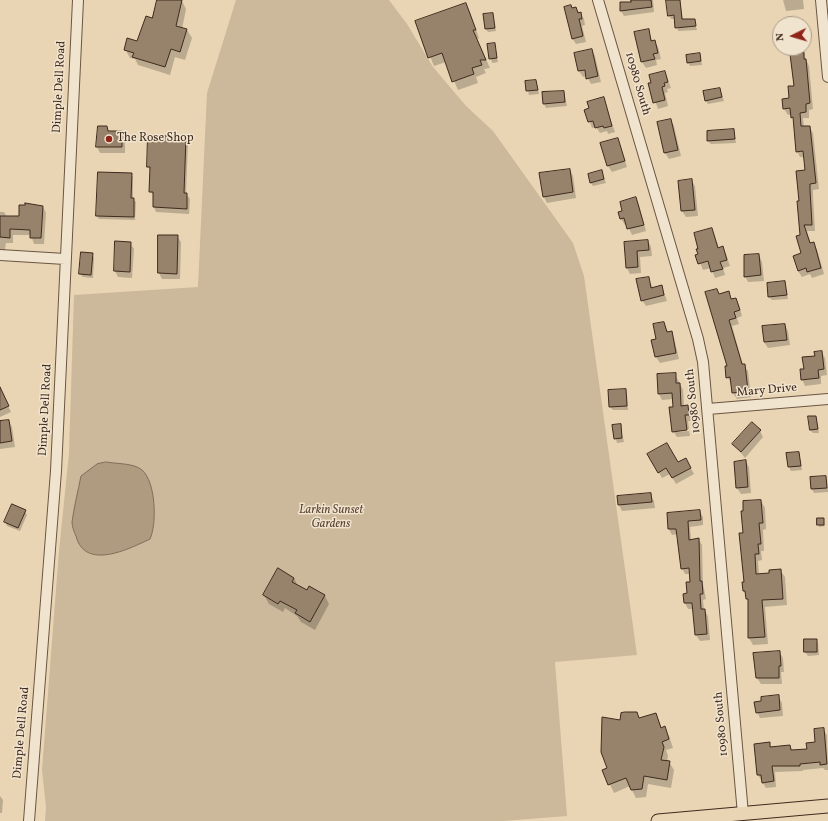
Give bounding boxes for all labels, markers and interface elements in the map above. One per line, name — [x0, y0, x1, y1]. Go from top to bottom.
north arrow — [772, 16, 812, 56]
text: N — [773, 32, 788, 42]
street label: Dimple Dell Road — [50, 40, 70, 134]
street label: 10980 South — [621, 51, 653, 117]
place label: The Rose Shop — [117, 132, 194, 146]
marker: The Rose Shop — [104, 134, 114, 144]
street label: Dimple Dell Road — [36, 363, 56, 457]
street label: 10980 South — [683, 368, 705, 434]
street label: Mary Drive — [736, 381, 798, 401]
park label: Larkin Sunset Gardens — [299, 504, 363, 532]
street label: Dimple Dell Road — [11, 686, 33, 780]
street label: 10980 South — [712, 691, 732, 757]

